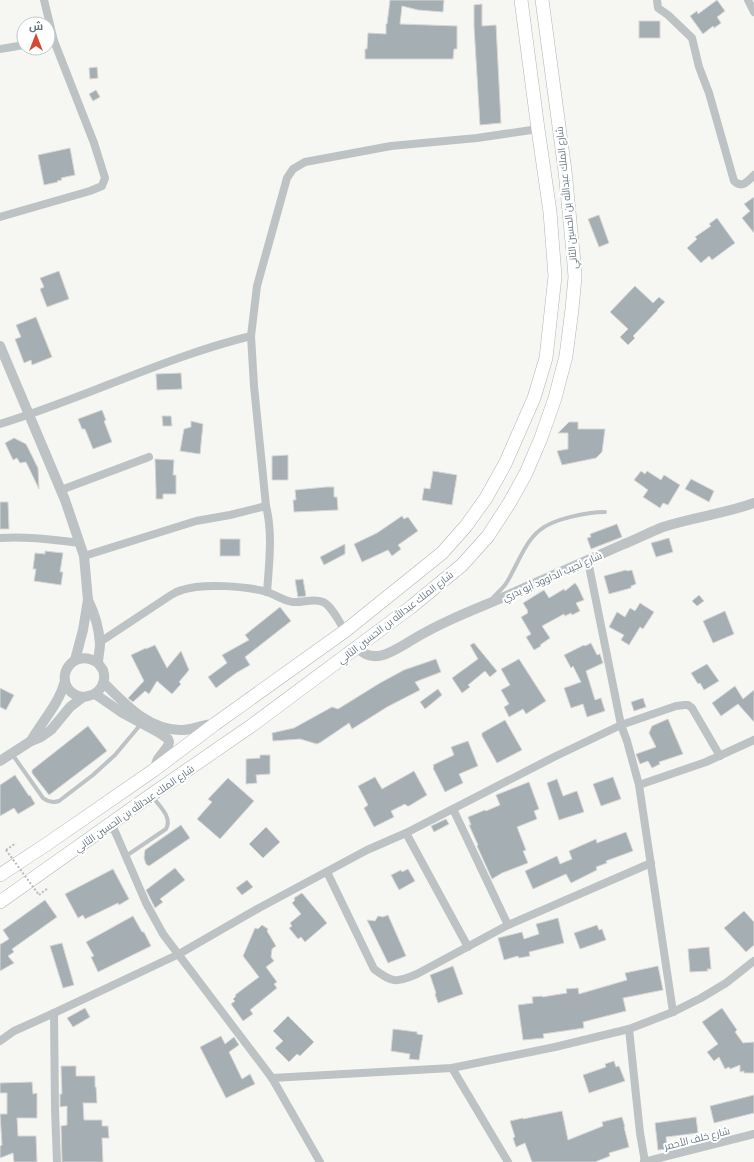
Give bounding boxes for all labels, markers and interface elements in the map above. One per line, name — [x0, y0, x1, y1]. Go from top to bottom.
north arrow — [16, 16, 56, 56]
text: ش — [29, 19, 43, 33]
street label: شارع الملك عبدالله بن الحسين الثاني — [552, 126, 581, 270]
street label: شارع نجيب الداوود أبو بدري — [500, 549, 604, 605]
street label: شارع الملك عبدالله بن الحسين الثاني — [334, 567, 456, 667]
street label: شارع الملك عبدالله بن الحسين الثاني — [71, 761, 197, 856]
street label: شارع خلف الأحمر — [662, 1124, 731, 1153]

